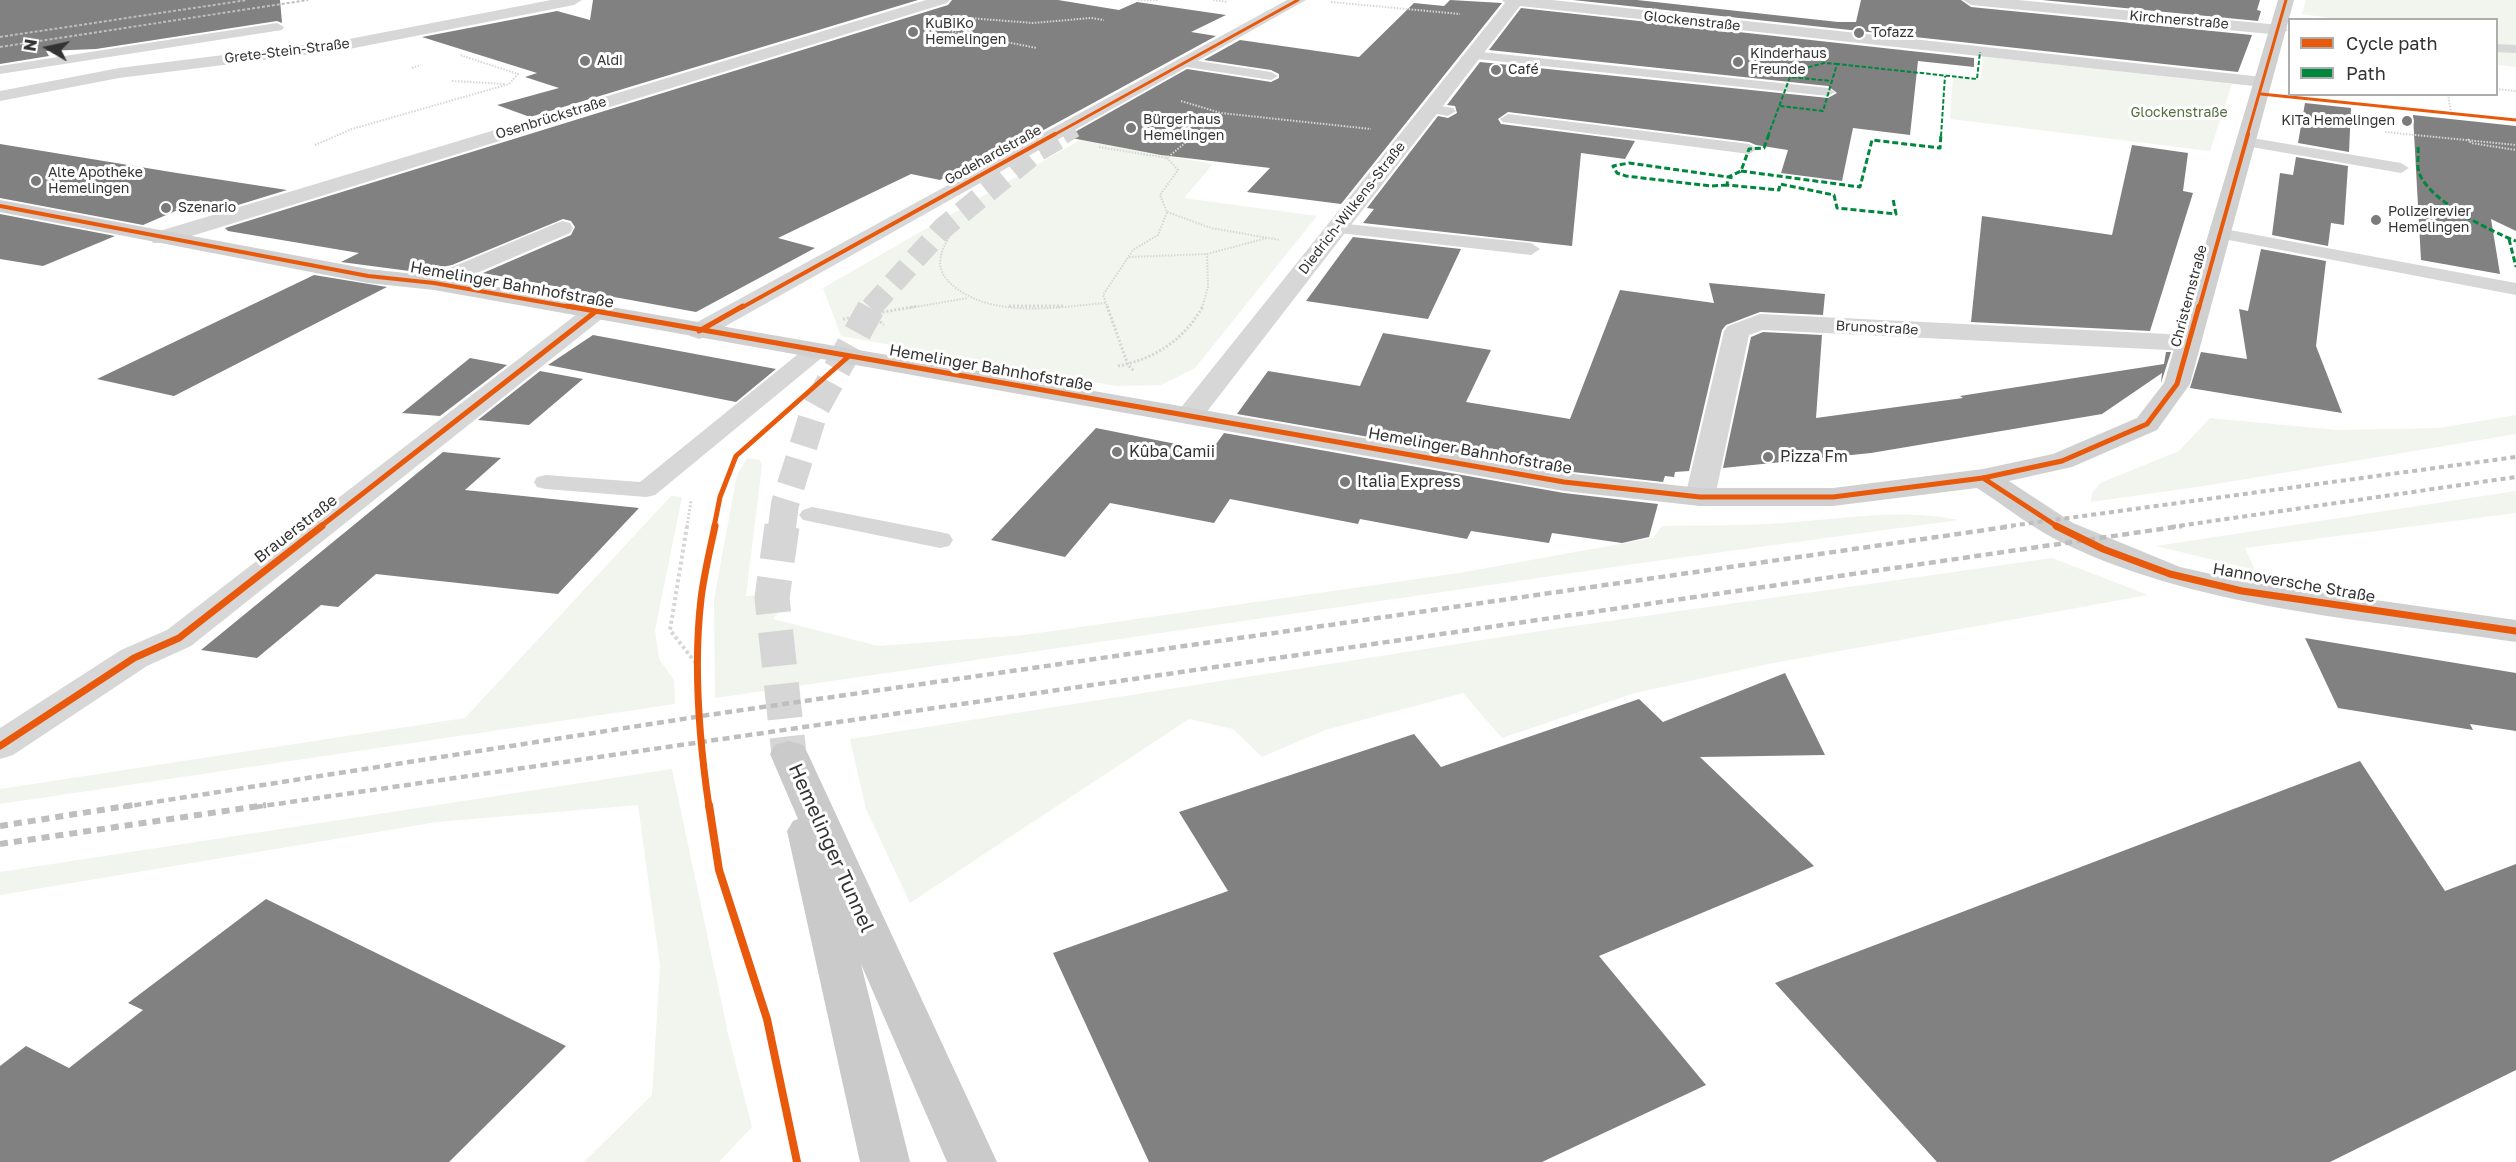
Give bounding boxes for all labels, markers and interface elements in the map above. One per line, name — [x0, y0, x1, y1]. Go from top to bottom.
street label: Kirchnerstraße — [2129, 7, 2229, 33]
street label: Glockenstraße — [1643, 8, 1741, 34]
place label: KuBiKo Hemelingen — [925, 16, 1006, 48]
north arrow — [18, 18, 78, 78]
legend — [2288, 18, 2498, 96]
marker: KuBiKo Hemelingen — [906, 25, 920, 39]
place label: Tofazz — [1871, 25, 1914, 41]
marker: Tofazz — [1852, 26, 1866, 40]
text: Cycle path — [2346, 32, 2438, 54]
street label: Grete-Stein-Straße — [223, 35, 351, 67]
text: N — [19, 38, 41, 53]
place label: Kinderhaus Freunde — [1750, 46, 1827, 78]
place label: Aldi — [597, 53, 623, 69]
marker: Aldi — [578, 54, 592, 68]
marker: Kinderhaus Freunde — [1731, 55, 1745, 69]
place label: Café — [1508, 62, 1539, 78]
text: Path — [2346, 62, 2386, 84]
marker: Café — [1489, 63, 1503, 77]
street label: Osenbrückstraße — [494, 93, 608, 143]
park label: Glockenstraße — [2130, 105, 2228, 121]
place label: Bürgerhaus Hemelingen — [1143, 112, 1224, 144]
place label: KiTa Hemelingen — [2281, 113, 2395, 129]
marker: KiTa Hemelingen — [2400, 114, 2414, 128]
street label: Godehardstraße — [942, 121, 1044, 189]
marker: Bürgerhaus Hemelingen — [1124, 121, 1138, 135]
street label: Diedrich-Wilkens-Straße — [1295, 138, 1409, 278]
place label: Alte Apotheke Hemelingen — [48, 165, 143, 198]
marker: Alte Apotheke Hemelingen — [29, 174, 43, 188]
place label: Szenario — [178, 200, 236, 216]
marker: Szenario — [159, 201, 173, 215]
place label: Polizeirevier Hemelingen — [2388, 204, 2471, 237]
marker: Polizeirevier Hemelingen — [2369, 213, 2383, 227]
street label: Christernstraße — [2167, 243, 2211, 349]
street label: Hemelinger Bahnhofstraße — [409, 258, 615, 312]
street label: Brunostraße — [1835, 317, 1919, 339]
street label: Hemelinger Bahnhofstraße — [888, 341, 1094, 395]
street label: Hemelinger Bahnhofstraße — [1367, 424, 1573, 478]
place label: Kûba Camii — [1129, 442, 1215, 462]
marker: Kûba Camii — [1110, 445, 1124, 459]
place label: Pizza Fm — [1780, 447, 1848, 467]
marker: Pizza Fm — [1761, 450, 1775, 464]
place label: Italia Express — [1357, 472, 1461, 492]
marker: Italia Express — [1338, 475, 1352, 489]
street label: Brauerstraße — [251, 491, 341, 567]
street label: Hannoversche Straße — [2211, 559, 2377, 607]
street label: Hemelinger Tunnel — [783, 760, 879, 936]

